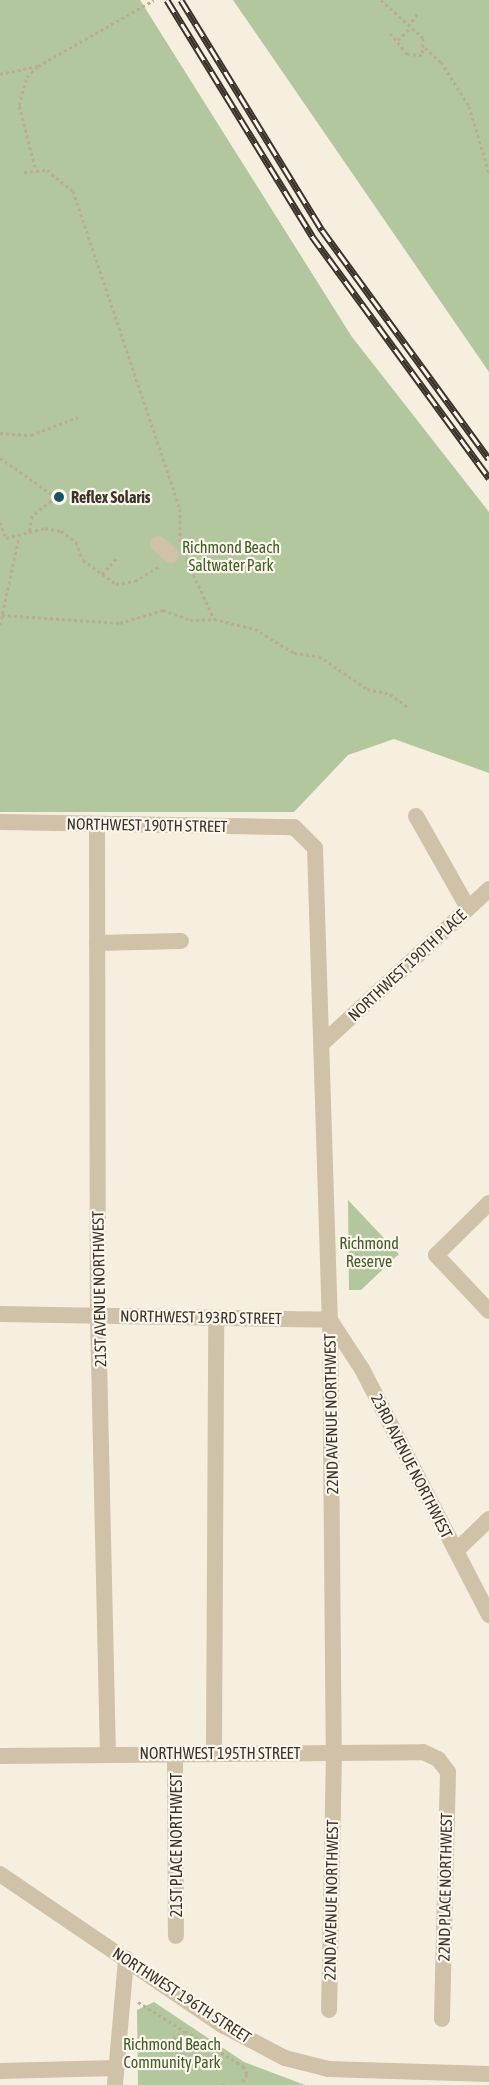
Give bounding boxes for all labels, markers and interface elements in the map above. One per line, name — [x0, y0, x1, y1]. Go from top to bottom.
place label: Reflex Solaris — [71, 487, 150, 507]
marker: Reflex Solaris — [52, 490, 66, 504]
park label: Richmond Beach Saltwater Park — [182, 537, 280, 575]
street label: NORTHWEST 190TH STREET — [66, 814, 228, 836]
street label: NORTHWEST 190TH PLACE — [344, 905, 470, 1025]
street label: 21ST AVENUE NORTHWEST — [88, 1211, 110, 1367]
park label: Richmond Reserve — [339, 1233, 399, 1271]
street label: NORTHWEST 193RD STREET — [120, 1306, 282, 1328]
street label: 22ND AVENUE NORTHWEST — [320, 1333, 342, 1495]
street label: 23RD AVENUE NORTHWEST — [367, 1391, 457, 1541]
street label: NORTHWEST 195TH STREET — [140, 1743, 300, 1763]
street label: 21ST PLACE NORTHWEST — [166, 1773, 186, 1917]
street label: 22ND PLACE NORTHWEST — [434, 1812, 456, 1962]
street label: 22ND AVENUE NORTHWEST — [320, 1819, 342, 1981]
street label: NORTHWEST 196TH STREET — [109, 1943, 255, 2047]
park label: Richmond Beach Community Park — [123, 2034, 221, 2072]

